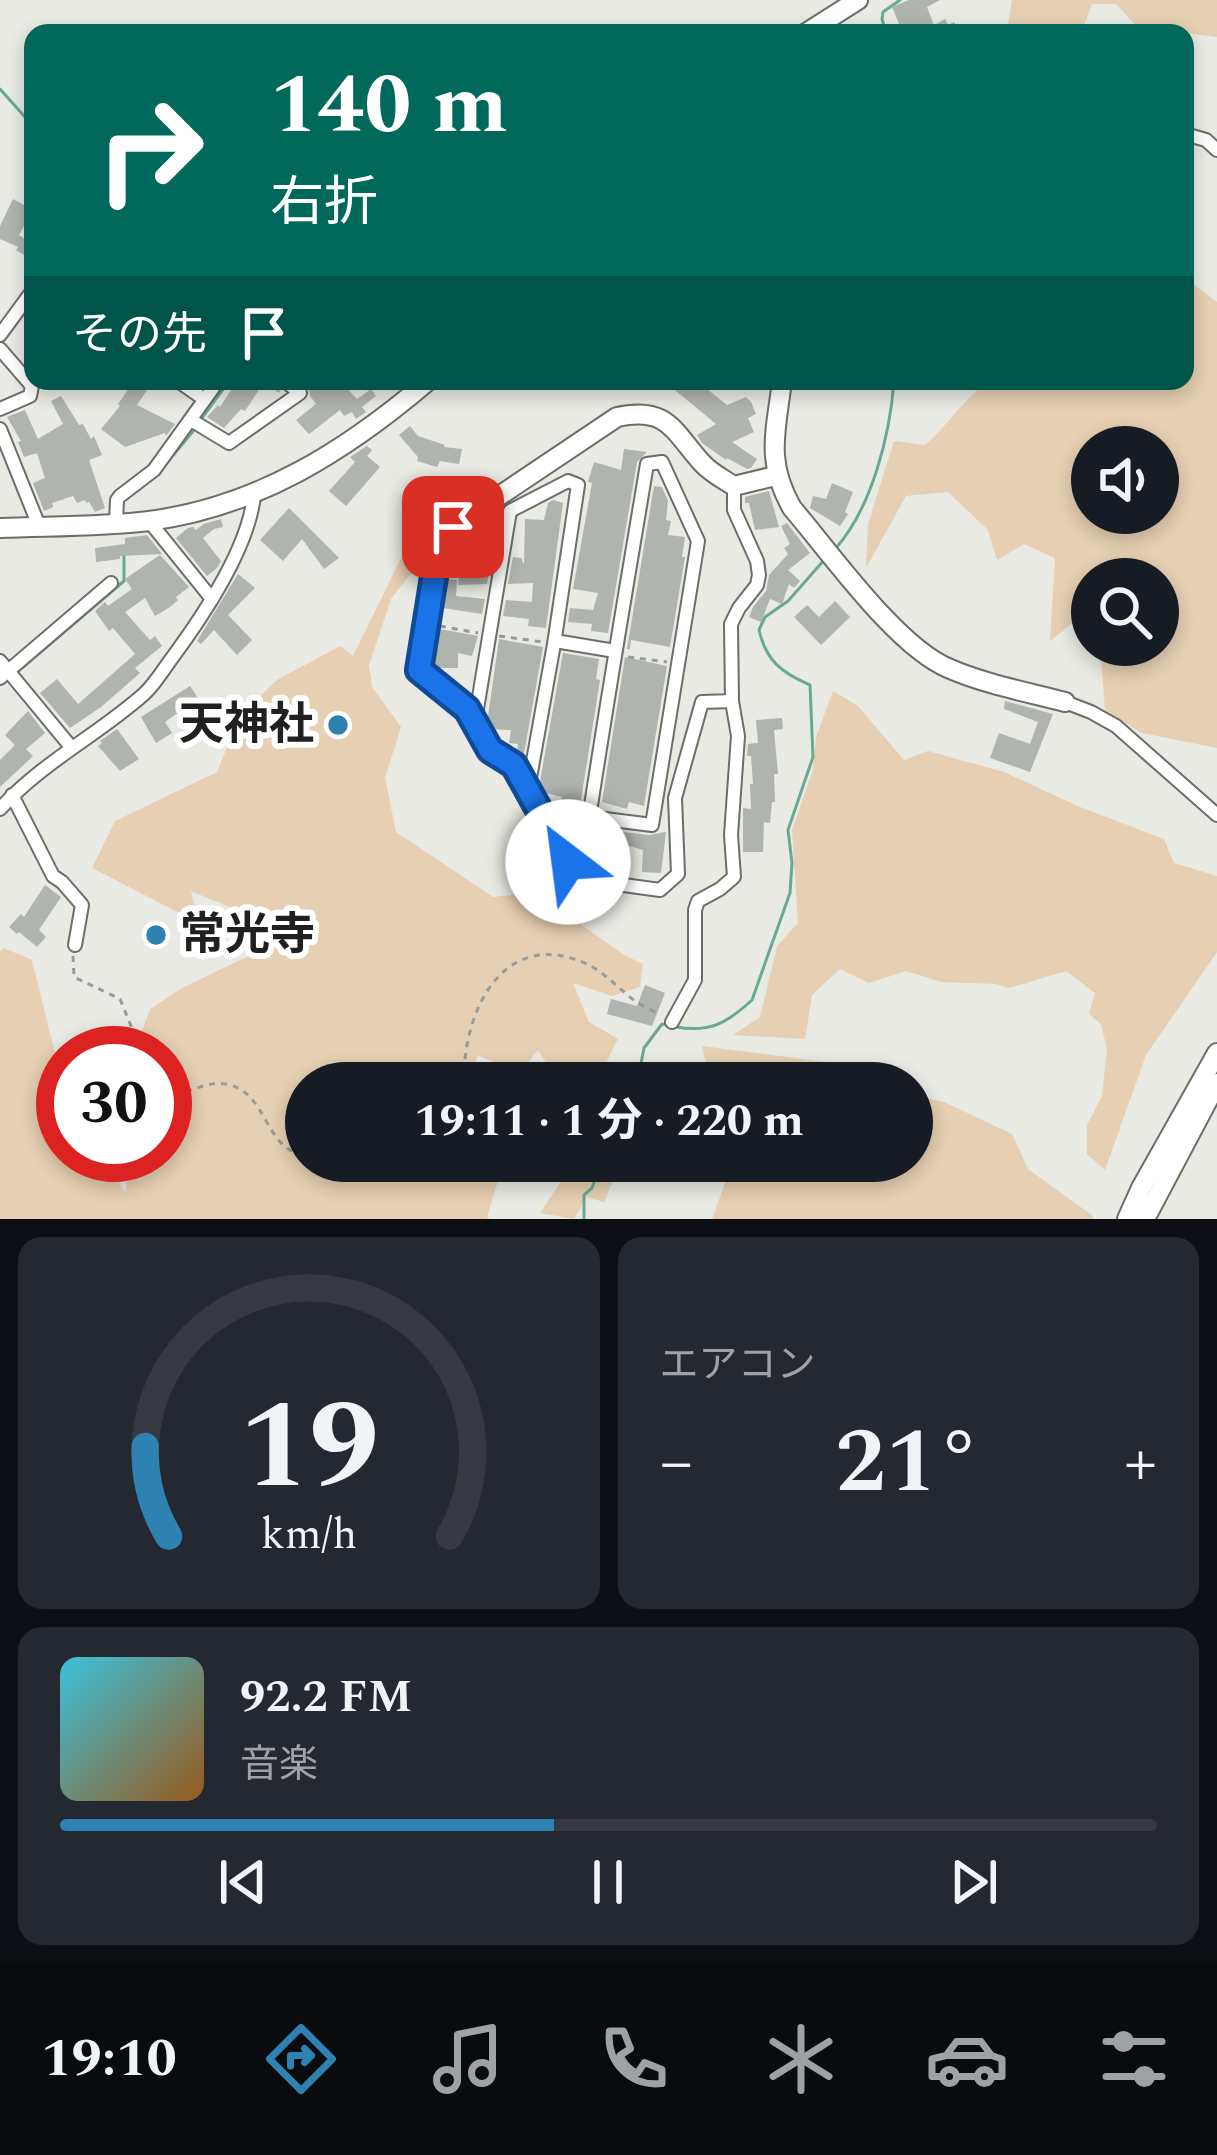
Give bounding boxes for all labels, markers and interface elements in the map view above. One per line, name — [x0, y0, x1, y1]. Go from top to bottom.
text: 140 m — [270, 42, 508, 170]
icon: right — [72, 72, 228, 228]
text: 右折 — [270, 163, 378, 245]
icon: arrive — [231, 300, 297, 366]
text: その先 — [72, 301, 207, 370]
map controls — [1071, 426, 1179, 666]
button: sound — [1071, 426, 1179, 534]
pin — [402, 476, 504, 578]
icon: arrive — [420, 494, 486, 560]
button: search — [1071, 558, 1179, 666]
place label: 天神社 — [179, 691, 314, 760]
marker: 天神社 — [325, 712, 351, 738]
position arrow — [505, 799, 631, 925]
place label: 常光寺 — [180, 901, 315, 970]
marker: 常光寺 — [143, 922, 169, 948]
speed limit sign: 30 — [36, 1026, 192, 1182]
text: 19:11 · 1 分 · 220 m — [414, 1087, 804, 1156]
text: エアコン — [660, 1336, 816, 1395]
text: 19 — [239, 1353, 379, 1543]
text: 21° — [835, 1395, 981, 1532]
text: − — [660, 1413, 693, 1514]
text: + — [1124, 1413, 1157, 1514]
text: km/h — [260, 1503, 357, 1568]
text: 92.2 FM — [240, 1663, 412, 1732]
text: 音楽 — [240, 1736, 318, 1795]
icon: previous — [210, 1849, 276, 1915]
icon: pause — [575, 1849, 641, 1915]
icon: next — [941, 1849, 1007, 1915]
icon: directions — [259, 2017, 343, 2101]
icon: music — [426, 2017, 510, 2101]
icon: phone — [592, 2017, 676, 2101]
icon: climate — [759, 2017, 843, 2101]
icon: car — [925, 2017, 1009, 2101]
icon: filters — [1092, 2017, 1176, 2101]
text: 19:10 — [41, 2018, 177, 2100]

